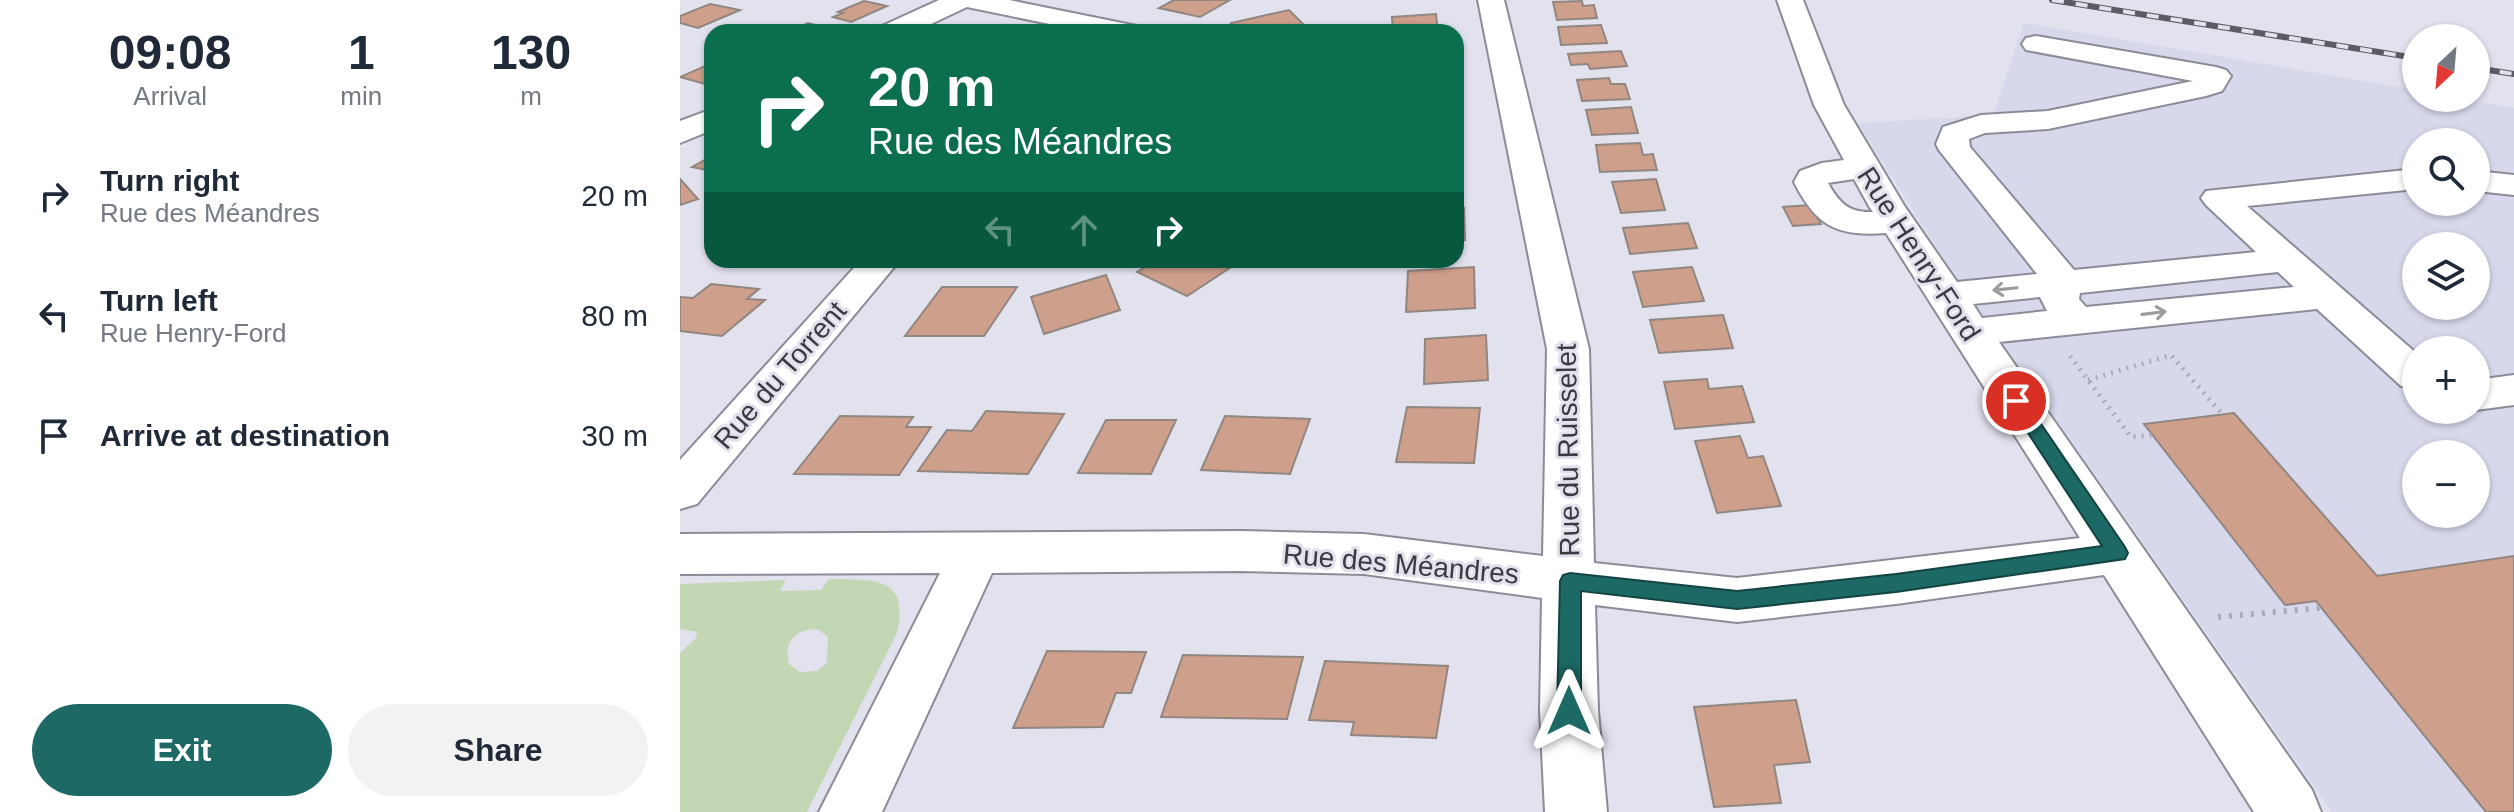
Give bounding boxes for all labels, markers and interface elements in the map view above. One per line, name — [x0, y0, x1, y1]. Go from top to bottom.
north arrow — [2402, 24, 2490, 112]
map controls — [2402, 24, 2490, 528]
text: 09:08 — [109, 26, 232, 79]
text: 1 — [348, 26, 375, 79]
text: 130 — [491, 26, 571, 79]
text: 20 m — [868, 55, 996, 118]
icon: right — [736, 56, 840, 160]
text: Arrival — [133, 81, 207, 111]
text: min — [340, 81, 382, 111]
text: m — [520, 81, 542, 111]
text: Rue des Méandres — [868, 121, 1172, 162]
button: search — [2402, 128, 2490, 216]
street label: Rue Henry-Ford — [1851, 161, 1987, 347]
text: Turn right — [100, 164, 239, 197]
icon: right — [32, 174, 76, 218]
text: 20 m — [581, 179, 648, 212]
text: Rue des Méandres — [100, 198, 320, 228]
icon: left — [978, 208, 1022, 252]
icon: ahead — [1062, 208, 1106, 252]
icon: right — [1146, 208, 1190, 252]
button: layers — [2402, 232, 2490, 320]
one-way arrow — [1992, 281, 2019, 296]
text: Turn left — [100, 284, 218, 317]
icon: left — [32, 294, 76, 338]
street label: Rue du Torrent — [708, 295, 852, 455]
text: 80 m — [581, 299, 648, 332]
one-way arrow — [2140, 306, 2166, 321]
text: Rue Henry-Ford — [100, 318, 286, 348]
button: + — [2402, 336, 2490, 424]
street label: Rue du Ruisselet — [1551, 343, 1585, 557]
pin — [1982, 367, 2050, 435]
icon: arrive — [1994, 379, 2038, 423]
icon: arrive — [32, 414, 76, 458]
text: Arrive at destination — [100, 419, 390, 452]
text: 30 m — [581, 419, 648, 452]
button: − — [2402, 440, 2490, 528]
street label: Rue des Méandres — [1282, 538, 1520, 590]
position arrow — [1527, 669, 1611, 753]
button: Exit — [32, 704, 332, 796]
button: Share — [348, 704, 648, 796]

